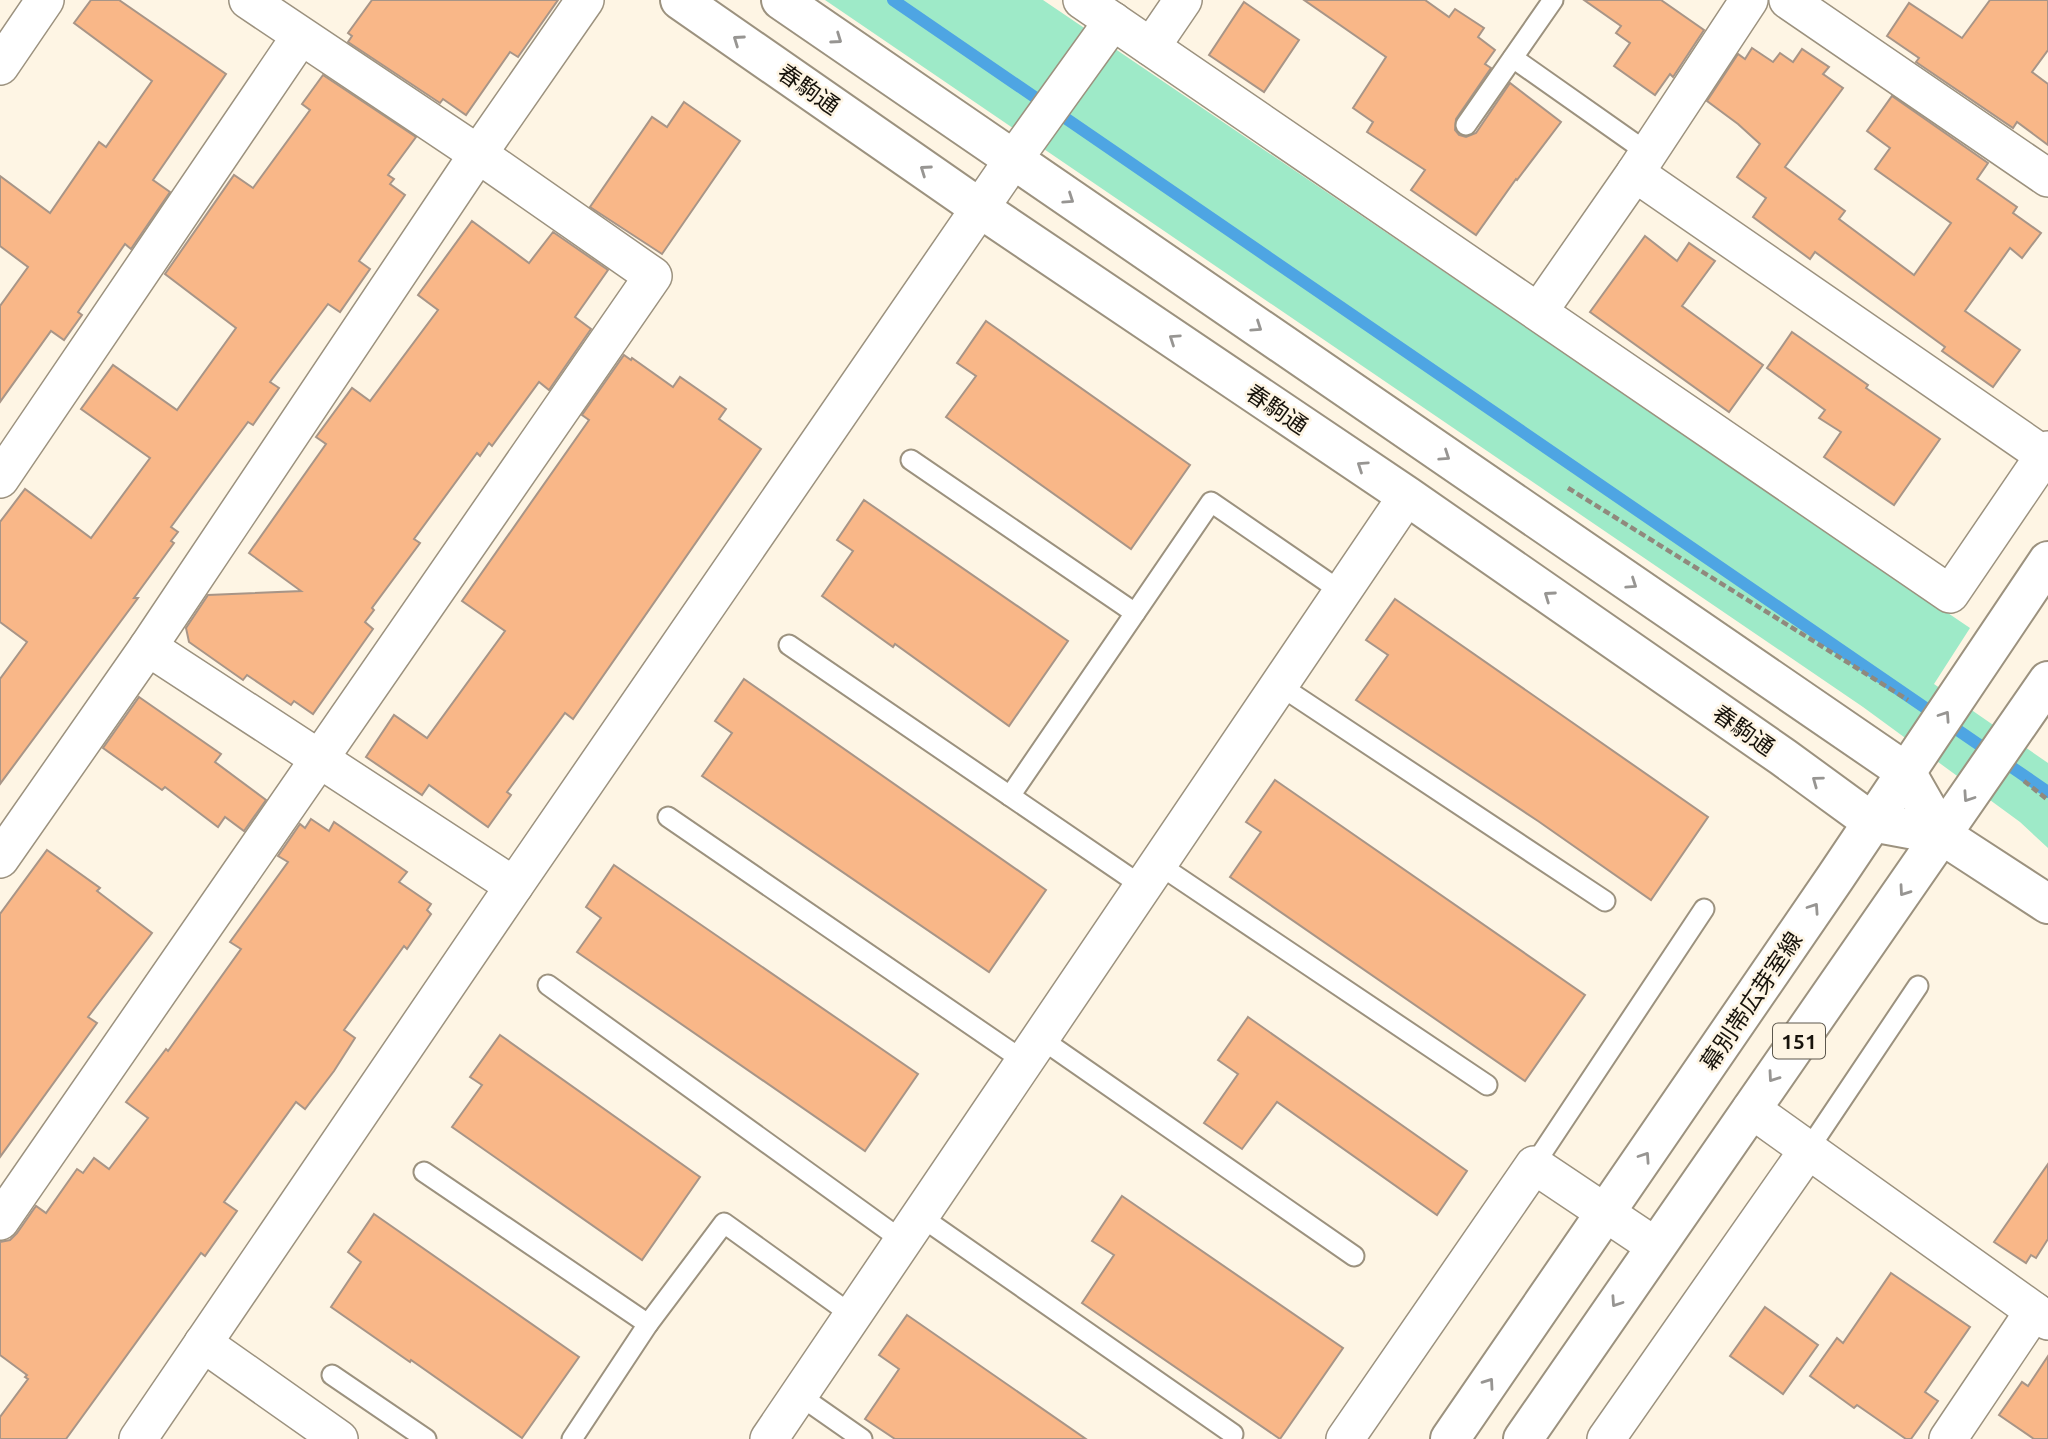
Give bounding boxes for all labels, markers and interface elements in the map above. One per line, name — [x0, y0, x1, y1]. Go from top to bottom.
one-way arrow — [829, 31, 842, 43]
one-way arrow — [733, 36, 746, 49]
street label: 春駒通 — [774, 59, 844, 119]
one-way arrow — [920, 166, 933, 178]
one-way arrow — [1061, 191, 1074, 203]
one-way arrow — [1249, 319, 1262, 331]
one-way arrow — [1169, 335, 1182, 347]
street label: 春駒通 — [1241, 379, 1313, 439]
one-way arrow — [1437, 448, 1450, 461]
one-way arrow — [1357, 461, 1370, 474]
one-way arrow — [1624, 576, 1637, 588]
one-way arrow — [1544, 592, 1557, 604]
street label: 春駒通 — [1709, 700, 1779, 760]
one-way arrow — [1936, 710, 1949, 723]
one-way arrow — [1812, 777, 1825, 790]
one-way arrow — [1963, 790, 1976, 803]
one-way arrow — [1899, 884, 1912, 897]
one-way arrow — [1806, 903, 1818, 916]
street label: 幕別帯広芽室線 — [1696, 927, 1806, 1075]
road number: 151 — [1773, 1024, 1825, 1058]
one-way arrow — [1769, 1069, 1781, 1082]
one-way arrow — [1637, 1152, 1649, 1165]
one-way arrow — [1611, 1295, 1624, 1308]
one-way arrow — [1481, 1378, 1493, 1391]

